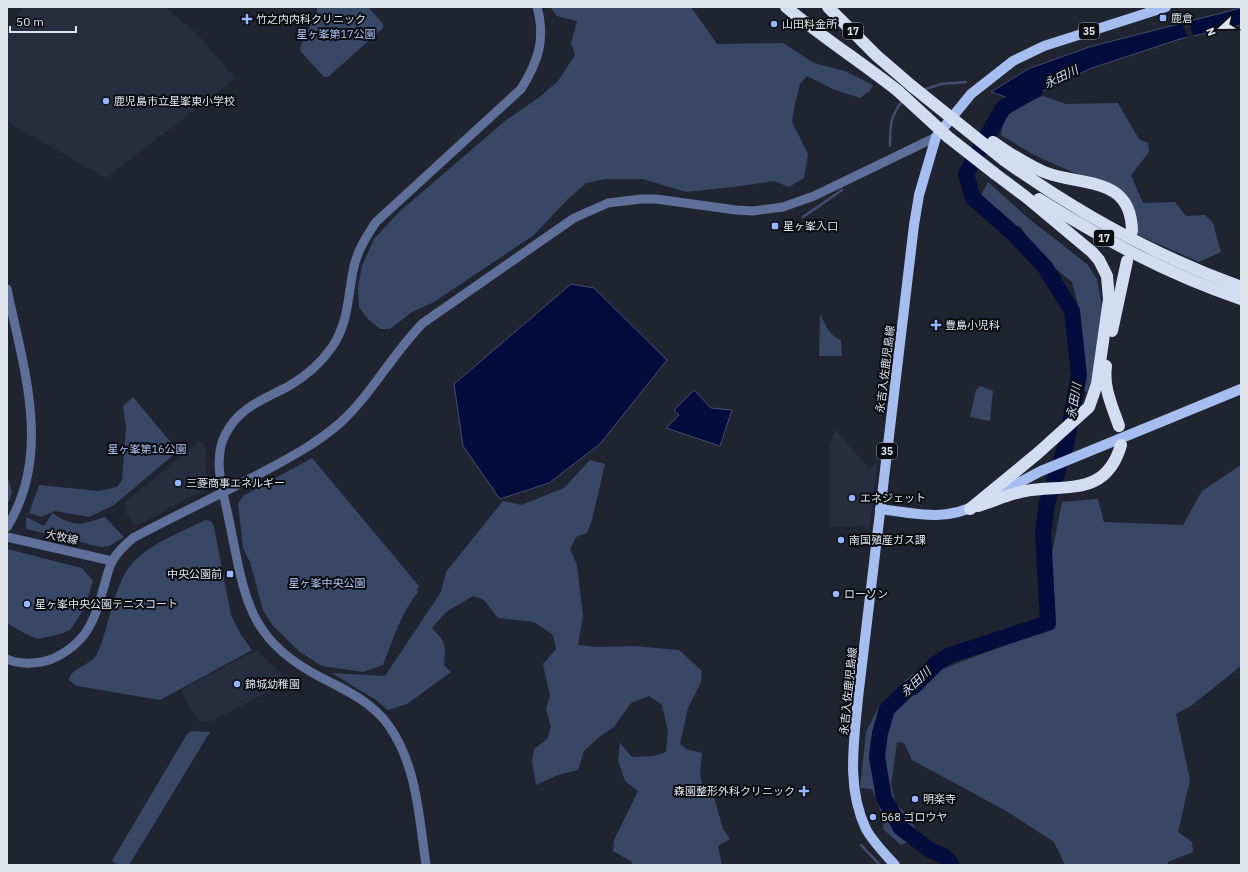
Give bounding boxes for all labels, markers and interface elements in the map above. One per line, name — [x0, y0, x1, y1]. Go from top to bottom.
scale bar — [10, 8, 76, 34]
north arrow — [1200, 8, 1240, 48]
place label: 鹿倉 — [1171, 11, 1193, 25]
place label: 竹之内内科クリニック — [256, 12, 366, 26]
marker: 竹之内内科クリニック — [241, 13, 253, 25]
marker: 鹿倉 — [1158, 13, 1168, 23]
text: 50 m — [16, 14, 44, 29]
place label: 山田料金所 — [782, 17, 838, 31]
marker: 山田料金所 — [769, 19, 779, 29]
road number: 17 — [843, 23, 863, 39]
road number: 35 — [1079, 23, 1099, 39]
text: N — [1203, 25, 1219, 38]
park label: 星ヶ峯第17公園 — [296, 27, 376, 41]
water label: 永田川 — [1041, 61, 1082, 91]
place label: 鹿児島市立星峯東小学校 — [114, 94, 235, 108]
marker: 鹿児島市立星峯東小学校 — [101, 96, 111, 106]
place label: 星ヶ峯入口 — [783, 219, 838, 233]
marker: 星ヶ峯入口 — [770, 221, 780, 231]
road number: 17 — [1094, 230, 1114, 246]
place label: 豊島小児科 — [945, 318, 1000, 332]
marker: 豊島小児科 — [930, 319, 942, 331]
street label: 永吉入佐鹿児島線 — [873, 324, 897, 414]
water label: 永田川 — [1063, 380, 1084, 420]
park label: 星ヶ峯第16公園 — [107, 442, 187, 456]
road number: 35 — [877, 443, 897, 459]
place label: 三菱商事エネルギー — [186, 476, 285, 490]
marker: 三菱商事エネルギー — [173, 478, 183, 488]
place label: エネジェット — [860, 491, 926, 505]
marker: エネジェット — [847, 493, 857, 503]
street label: 大牧線 — [44, 527, 80, 547]
place label: 南国殖産ガス課 — [849, 533, 926, 547]
marker: 南国殖産ガス課 — [836, 535, 846, 545]
place label: 中央公園前 — [167, 567, 222, 581]
marker: 中央公園前 — [225, 569, 235, 579]
park label: 星ヶ峯中央公園 — [289, 576, 366, 590]
place label: ローソン — [844, 587, 888, 601]
marker: ローソン — [831, 589, 841, 599]
place label: 星ヶ峯中央公園テニスコート — [35, 597, 178, 611]
marker: 星ヶ峯中央公園テニスコート — [22, 599, 32, 609]
street label: 永吉入佐鹿児島線 — [836, 647, 860, 735]
water label: 永田川 — [897, 663, 935, 699]
place label: 錦城幼稚園 — [245, 677, 300, 691]
marker: 錦城幼稚園 — [232, 679, 242, 689]
place label: 森園整形外科クリニック — [674, 784, 795, 798]
marker: 森園整形外科クリニック — [798, 785, 810, 797]
place label: 明楽寺 — [923, 792, 956, 806]
marker: 明楽寺 — [910, 794, 920, 804]
place label: 568 ゴロウヤ — [881, 810, 947, 824]
marker: 568 ゴロウヤ — [868, 812, 878, 822]

